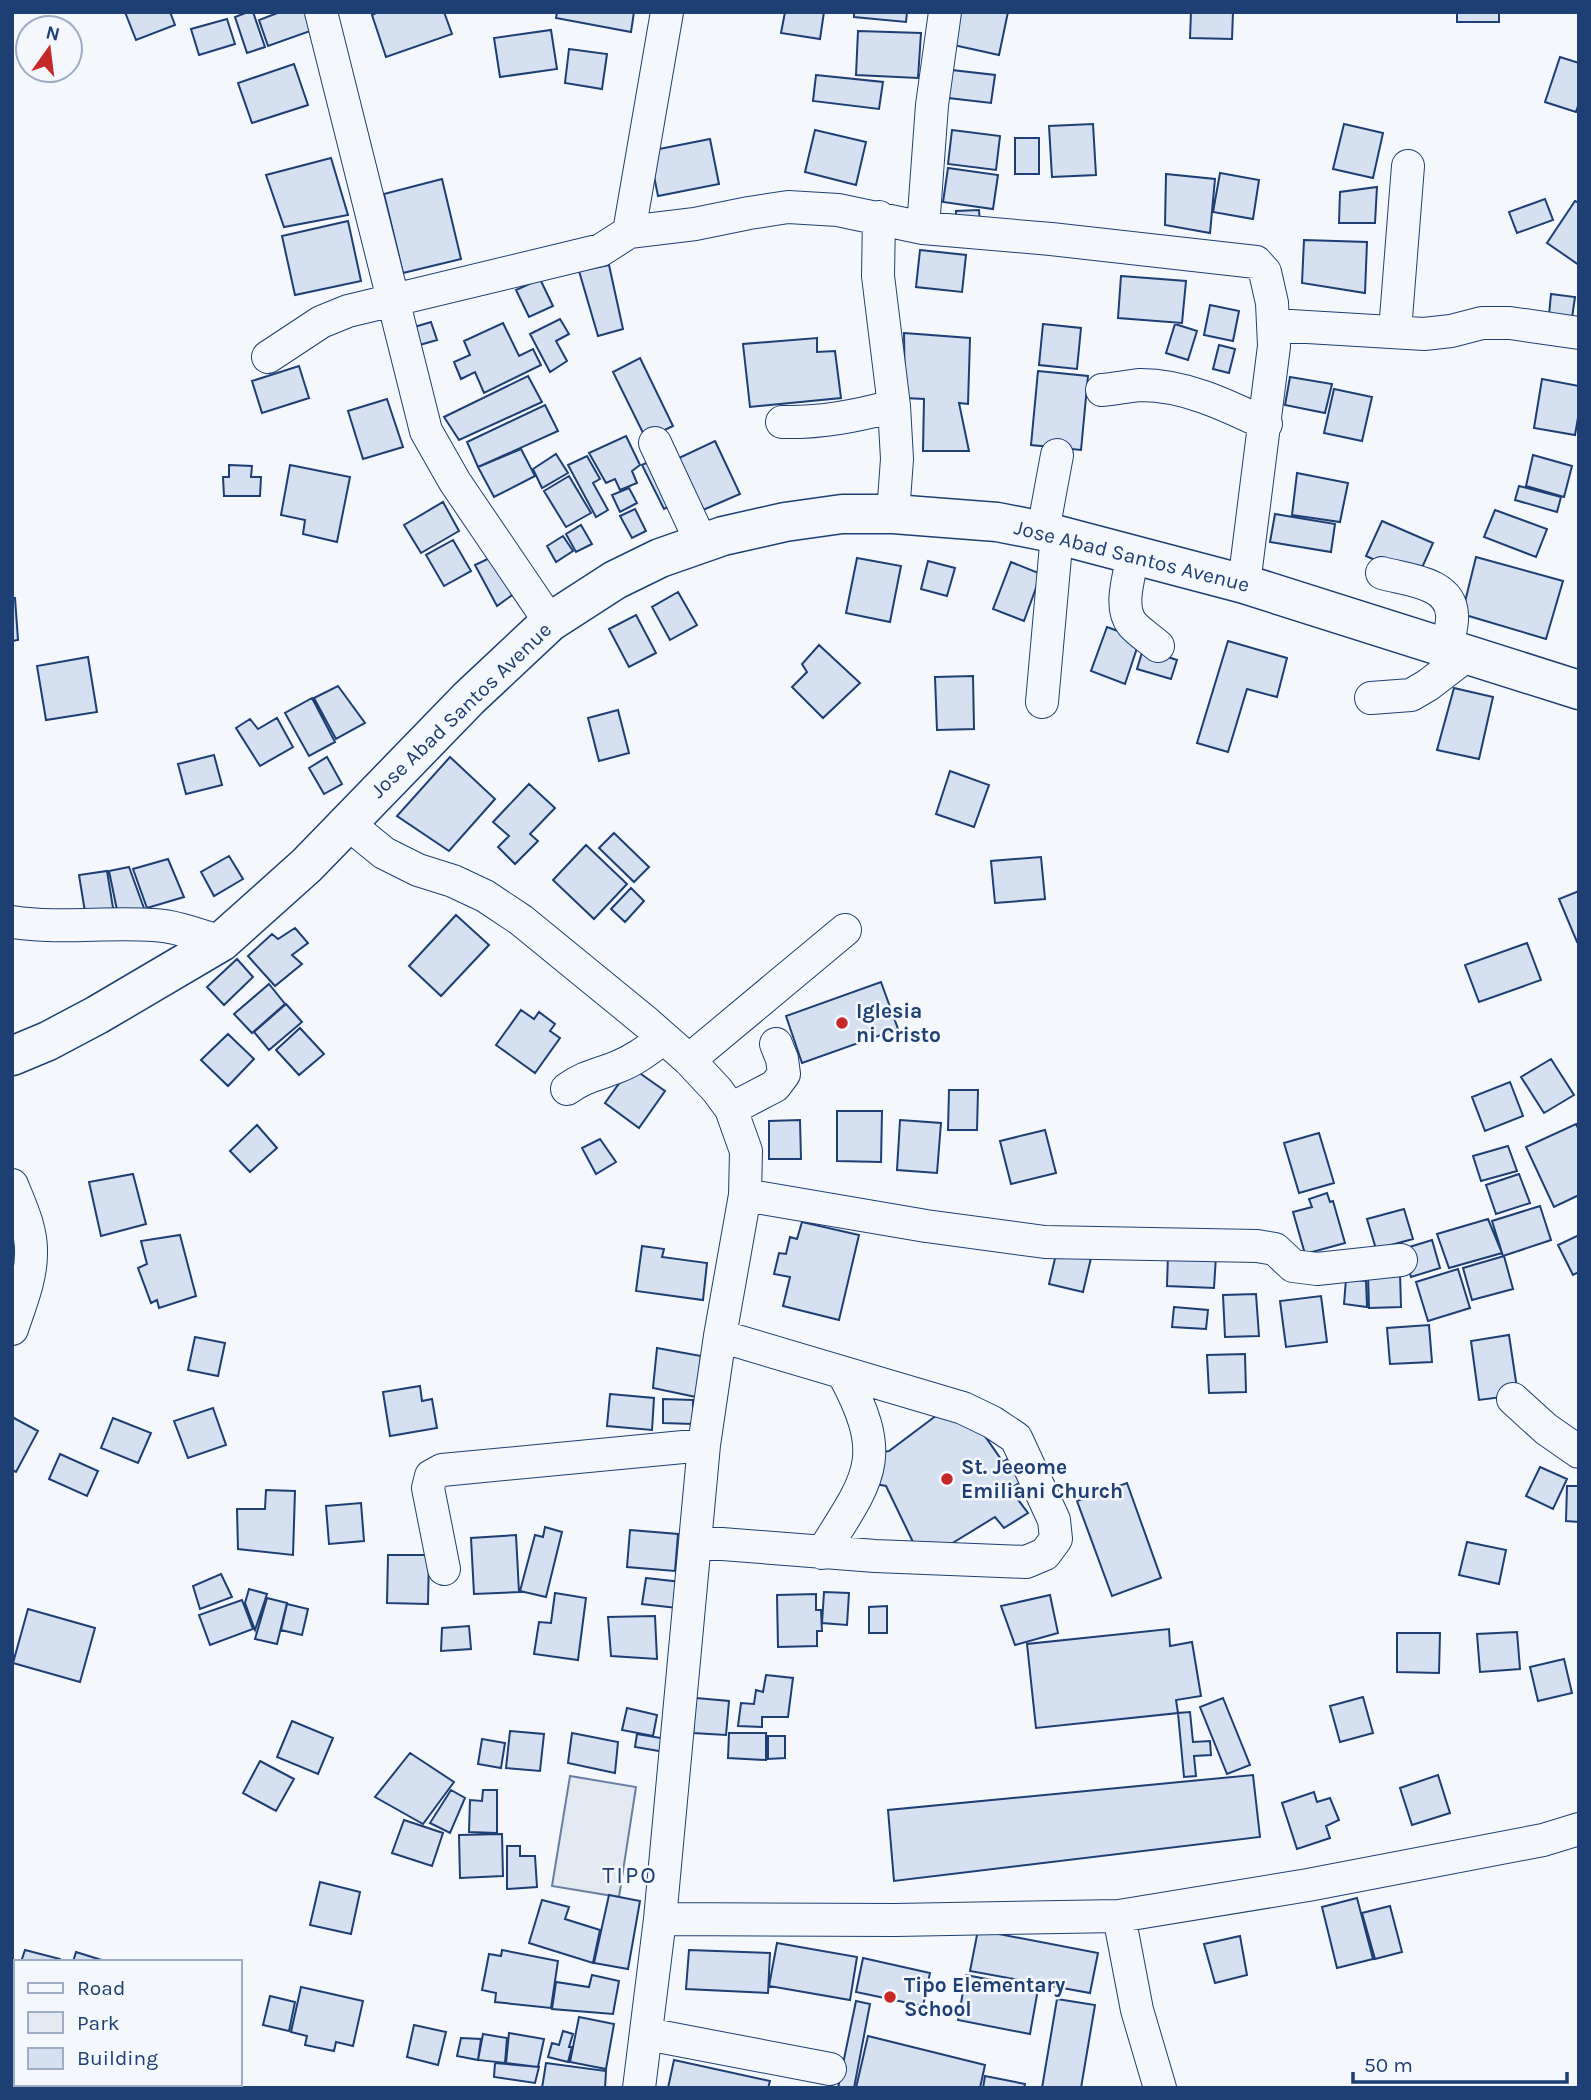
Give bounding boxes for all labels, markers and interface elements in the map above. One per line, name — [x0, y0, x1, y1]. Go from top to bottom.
north arrow — [14, 14, 84, 84]
text: N — [44, 21, 62, 46]
street label: Jose Abad Santos Avenue — [1012, 515, 1252, 597]
street label: Jose Abad Santos Avenue — [366, 617, 556, 803]
place label: Iglesia ni Cristo — [856, 999, 941, 1047]
marker: Iglesia ni Cristo — [834, 1015, 850, 1031]
place label: St. Jeeome Emiliani Church — [961, 1455, 1123, 1503]
marker: St. Jeeome Emiliani Church — [939, 1471, 955, 1487]
district label: TIPO — [602, 1861, 658, 1889]
legend — [14, 1960, 242, 2086]
place label: Tipo Elementary School — [904, 1973, 1066, 2021]
text: Road — [77, 1976, 125, 2000]
marker: Tipo Elementary School — [882, 1989, 898, 2005]
text: Park — [77, 2011, 120, 2035]
scale bar — [1353, 2040, 1566, 2084]
text: Building — [77, 2046, 158, 2070]
text: 50 m — [1364, 2053, 1413, 2077]

